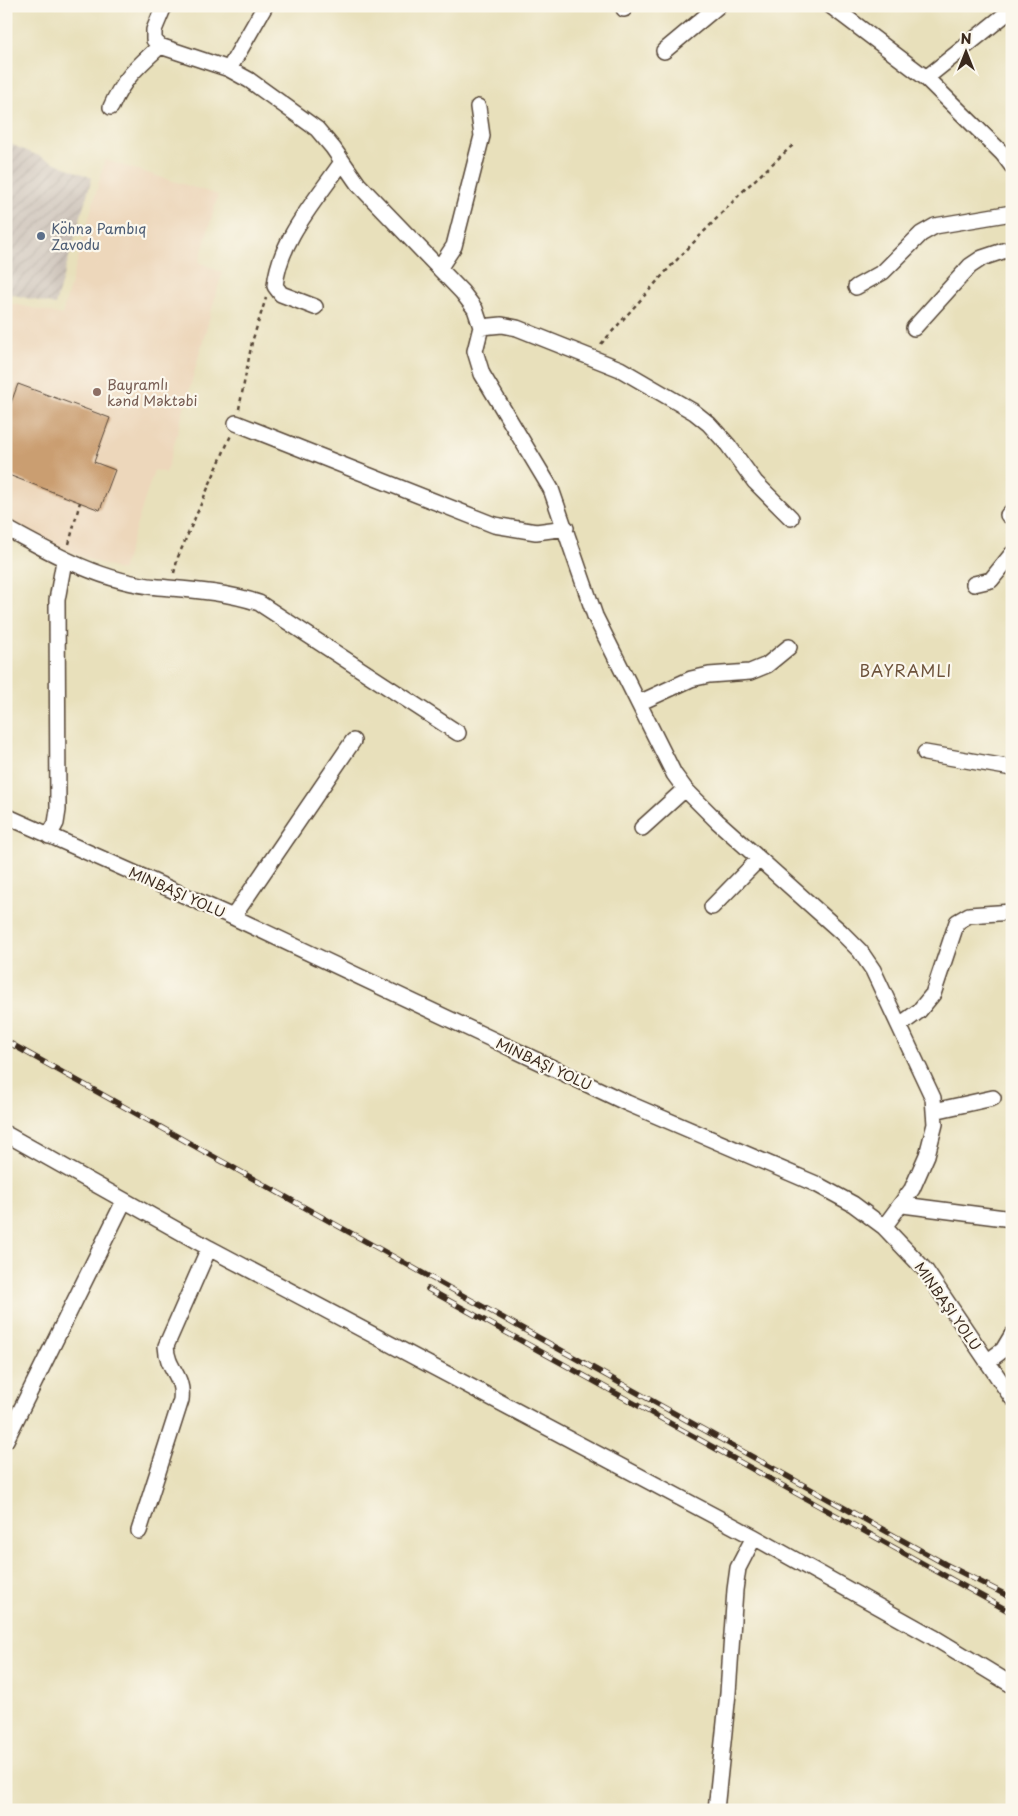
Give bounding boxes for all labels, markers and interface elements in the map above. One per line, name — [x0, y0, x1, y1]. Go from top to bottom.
north arrow — [940, 28, 990, 78]
text: N — [960, 28, 972, 49]
place label: Köhnə Pambıq Zavodu — [51, 218, 146, 255]
marker: Köhnə Pambıq Zavodu — [35, 230, 47, 242]
place label: Bayramlı kənd Məktəbi — [107, 374, 197, 411]
marker: Bayramlı kənd Məktəbi — [91, 386, 103, 398]
district label: BAYRAMLI — [859, 658, 953, 682]
street label: MINBAŞI YOLU — [125, 861, 229, 923]
street label: MINBAŞI YOLU — [493, 1033, 595, 1095]
street label: MINBAŞI YOLU — [910, 1257, 986, 1355]

